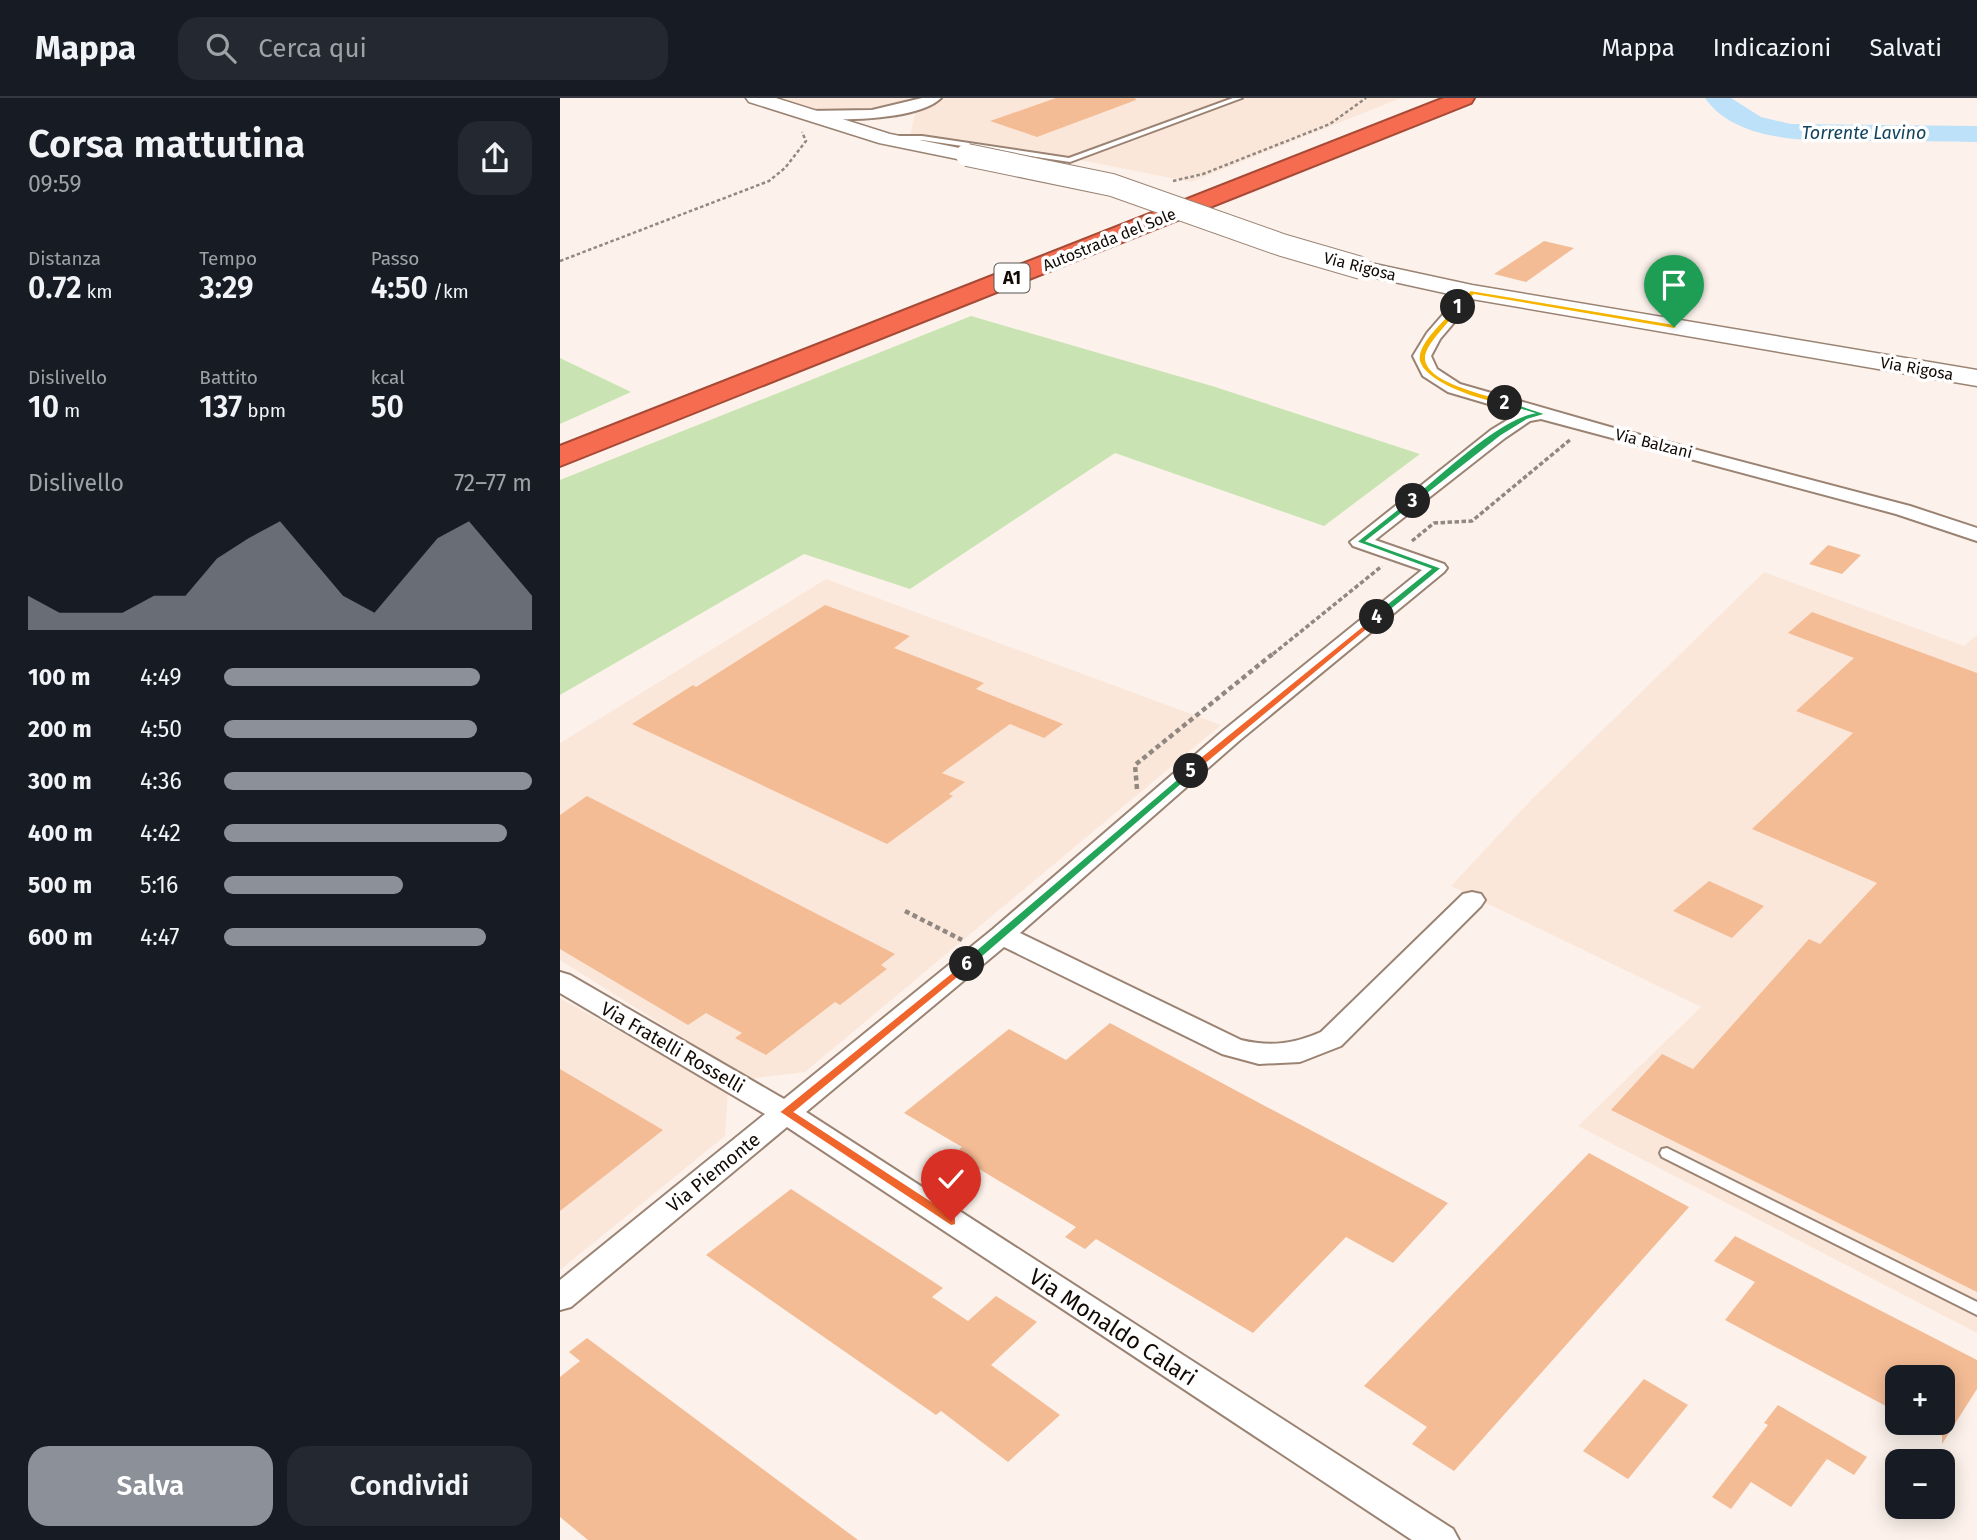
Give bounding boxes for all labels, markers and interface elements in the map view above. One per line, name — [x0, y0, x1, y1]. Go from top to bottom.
search box — [178, 17, 668, 80]
text: Mappa — [35, 28, 136, 68]
icon: search — [202, 29, 240, 67]
text: Cerca qui — [258, 33, 367, 64]
text: Mappa — [1602, 34, 1675, 62]
text: Indicazioni — [1713, 34, 1831, 62]
text: Salvati — [1869, 34, 1942, 62]
text: Corsa mattutina — [28, 121, 305, 167]
button: share — [458, 121, 532, 195]
water label: Torrente Lavino — [1802, 122, 1926, 144]
text: 09:59 — [28, 170, 82, 198]
street label: Autostrada del Sole — [1040, 204, 1179, 275]
text: Distanza — [28, 247, 101, 270]
text: Tempo — [199, 247, 257, 270]
text: Passo — [371, 247, 419, 270]
street label: Via Rigosa — [1322, 248, 1398, 285]
pin — [1644, 255, 1704, 327]
road number: A1 — [994, 264, 1030, 293]
icon: arrive — [1655, 266, 1693, 304]
text: 0.72 — [28, 270, 82, 306]
text: 3:29 — [199, 270, 254, 306]
text: 4:50 — [371, 270, 428, 306]
text: km — [82, 280, 113, 303]
text: /km — [428, 280, 469, 303]
pin: 1 — [1440, 290, 1476, 325]
text: 1 — [1453, 295, 1462, 318]
street label: Via Rigosa — [1879, 353, 1955, 384]
text: Dislivello — [28, 366, 107, 389]
text: Battito — [199, 366, 258, 389]
text: kcal — [371, 366, 405, 389]
pin: 2 — [1488, 386, 1522, 420]
text: 10 — [28, 389, 59, 425]
text: 137 — [199, 389, 242, 425]
text: 50 — [371, 389, 404, 425]
text: 2 — [1500, 391, 1509, 414]
text: m — [59, 399, 80, 422]
text: bpm — [242, 399, 286, 422]
street label: Via Balzani — [1613, 425, 1694, 462]
text: Dislivello — [28, 469, 124, 497]
text: 72–77 m — [454, 469, 532, 497]
pin: 3 — [1396, 484, 1430, 518]
text: 3 — [1408, 489, 1417, 512]
pin: 4 — [1360, 600, 1394, 634]
text: 4 — [1371, 605, 1382, 628]
text: 100 m — [28, 663, 90, 691]
text: 4:49 — [140, 663, 182, 691]
text: 200 m — [28, 715, 92, 743]
text: 4:50 — [140, 715, 182, 743]
pin: 5 — [1174, 754, 1208, 788]
text: 5 — [1185, 759, 1196, 782]
text: 300 m — [28, 767, 92, 795]
text: 4:36 — [140, 767, 182, 795]
text: 400 m — [28, 819, 93, 847]
text: 4:42 — [140, 819, 181, 847]
text: 500 m — [28, 871, 92, 899]
text: 5:16 — [140, 871, 178, 899]
text: 600 m — [28, 923, 93, 951]
text: 4:47 — [140, 923, 180, 951]
pin: 6 — [950, 946, 984, 982]
text: 6 — [961, 952, 972, 975]
street label: Via Fratelli Rosselli — [597, 997, 749, 1098]
street label: Via Piemonte — [662, 1128, 765, 1217]
pin — [921, 1149, 981, 1221]
icon: check — [932, 1160, 970, 1198]
street label: Via Monaldo Calari — [1024, 1262, 1202, 1392]
map controls — [1885, 1365, 1955, 1519]
button: + — [1885, 1365, 1955, 1435]
button: Salva — [28, 1446, 273, 1526]
button: Condividi — [287, 1446, 532, 1526]
button: − — [1885, 1449, 1955, 1519]

